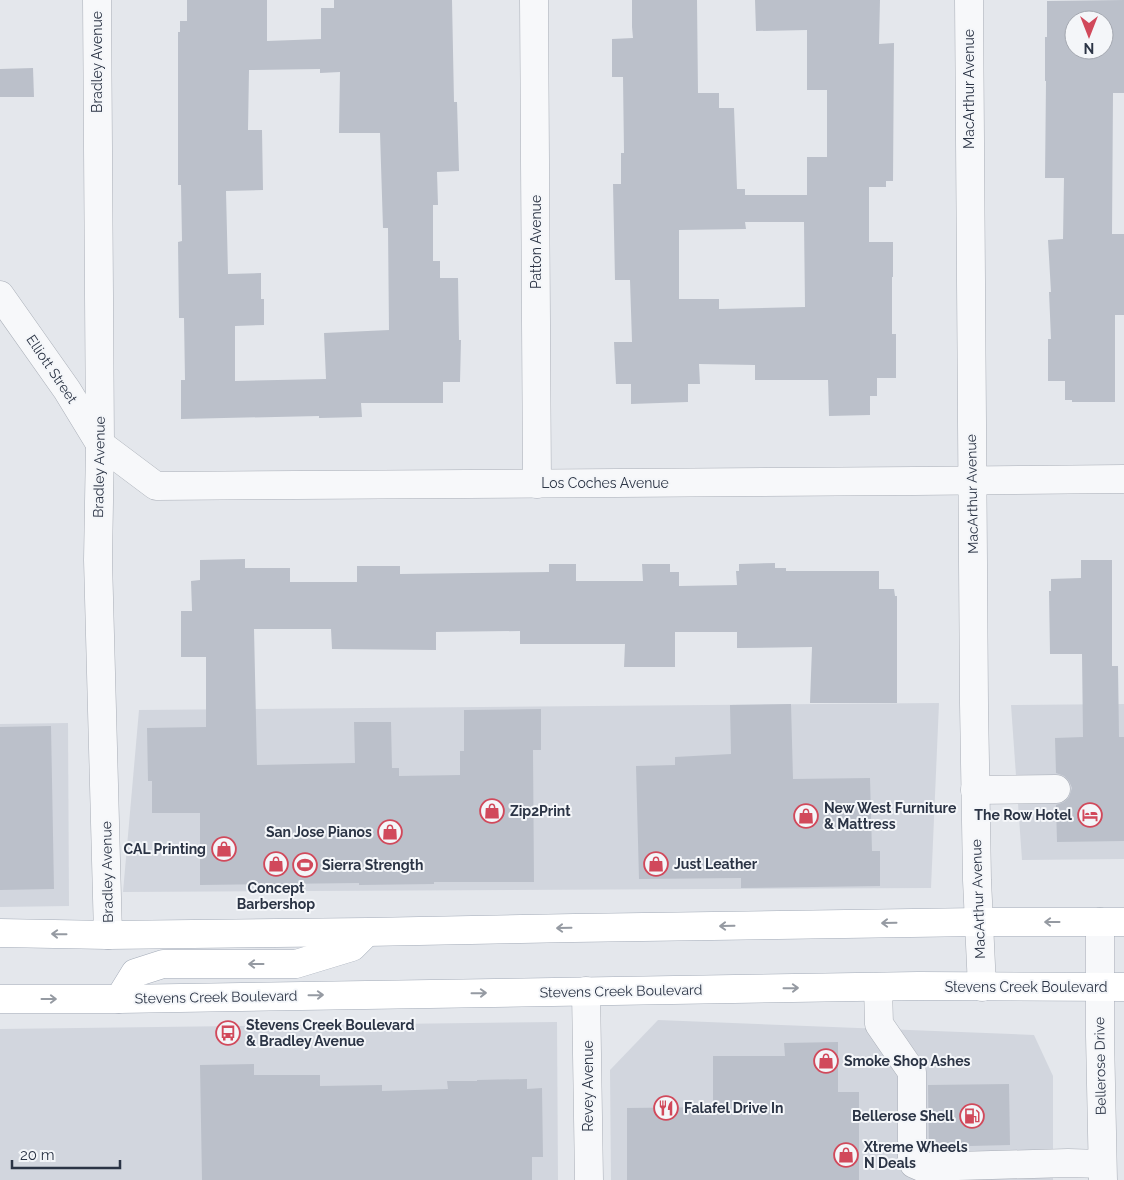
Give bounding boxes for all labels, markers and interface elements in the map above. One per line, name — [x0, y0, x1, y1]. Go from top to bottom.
north arrow — [1064, 10, 1114, 60]
street label: Bradley Avenue — [89, 11, 105, 113]
street label: MacArthur Avenue — [961, 29, 977, 149]
text: N — [1084, 40, 1094, 56]
street label: Patton Avenue — [528, 195, 544, 289]
street label: Elliott Street — [23, 332, 81, 407]
street label: Bradley Avenue — [90, 416, 108, 518]
street label: MacArthur Avenue — [963, 434, 981, 554]
street label: Los Coches Avenue — [541, 475, 669, 491]
shop icon: Zip2Print — [479, 798, 505, 824]
place label: New West Furniture & Mattress — [824, 800, 957, 832]
hotel icon: The Row Hotel — [1077, 802, 1103, 828]
place label: Zip2Print — [510, 803, 571, 819]
shop icon: New West Furniture & Mattress — [793, 803, 819, 829]
place label: The Row Hotel — [974, 807, 1073, 823]
shop icon: San Jose Pianos — [377, 819, 403, 845]
street label: Bradley Avenue — [98, 821, 116, 923]
place label: San Jose Pianos — [266, 824, 372, 840]
shop icon: CAL Printing — [211, 836, 237, 862]
street label: MacArthur Avenue — [968, 839, 988, 959]
place label: CAL Printing — [124, 841, 206, 857]
shop icon: Concept Barbershop — [263, 851, 289, 877]
shop icon: Just Leather — [643, 851, 669, 877]
sports icon: Sierra Strength — [292, 852, 318, 878]
place label: Just Leather — [674, 856, 758, 872]
place label: Sierra Strength — [322, 857, 423, 873]
place label: Concept Barbershop — [237, 880, 315, 912]
one-way arrow — [1044, 917, 1060, 927]
one-way arrow — [881, 919, 897, 928]
one-way arrow — [719, 921, 735, 930]
one-way arrow — [557, 923, 573, 933]
one-way arrow — [51, 929, 68, 939]
one-way arrow — [249, 959, 265, 969]
street label: Stevens Creek Boulevard — [945, 979, 1107, 995]
street label: Stevens Creek Boulevard — [539, 982, 703, 1000]
one-way arrow — [783, 983, 799, 993]
street label: Stevens Creek Boulevard — [134, 988, 298, 1006]
one-way arrow — [470, 988, 486, 998]
one-way arrow — [308, 990, 324, 1000]
one-way arrow — [40, 994, 56, 1004]
place label: Stevens Creek Boulevard & Bradley Avenue — [246, 1017, 415, 1049]
street label: Bellerose Drive — [1091, 1017, 1109, 1115]
bus stop icon: Stevens Creek Boulevard & Bradley Avenue — [215, 1020, 241, 1046]
street label: Revey Avenue — [580, 1040, 596, 1132]
shop icon: Smoke Shop Ashes — [813, 1048, 839, 1074]
place label: Smoke Shop Ashes — [844, 1053, 971, 1069]
restaurant icon: Falafel Drive In — [653, 1095, 679, 1121]
place label: Falafel Drive In — [684, 1100, 783, 1116]
fuel station icon: Bellerose Shell — [959, 1103, 985, 1129]
place label: Bellerose Shell — [852, 1108, 955, 1124]
scale bar — [12, 1138, 120, 1170]
place label: Xtreme Wheels N Deals — [863, 1139, 968, 1171]
shop icon: Xtreme Wheels N Deals — [833, 1142, 859, 1168]
text: 20 m — [20, 1146, 55, 1164]

